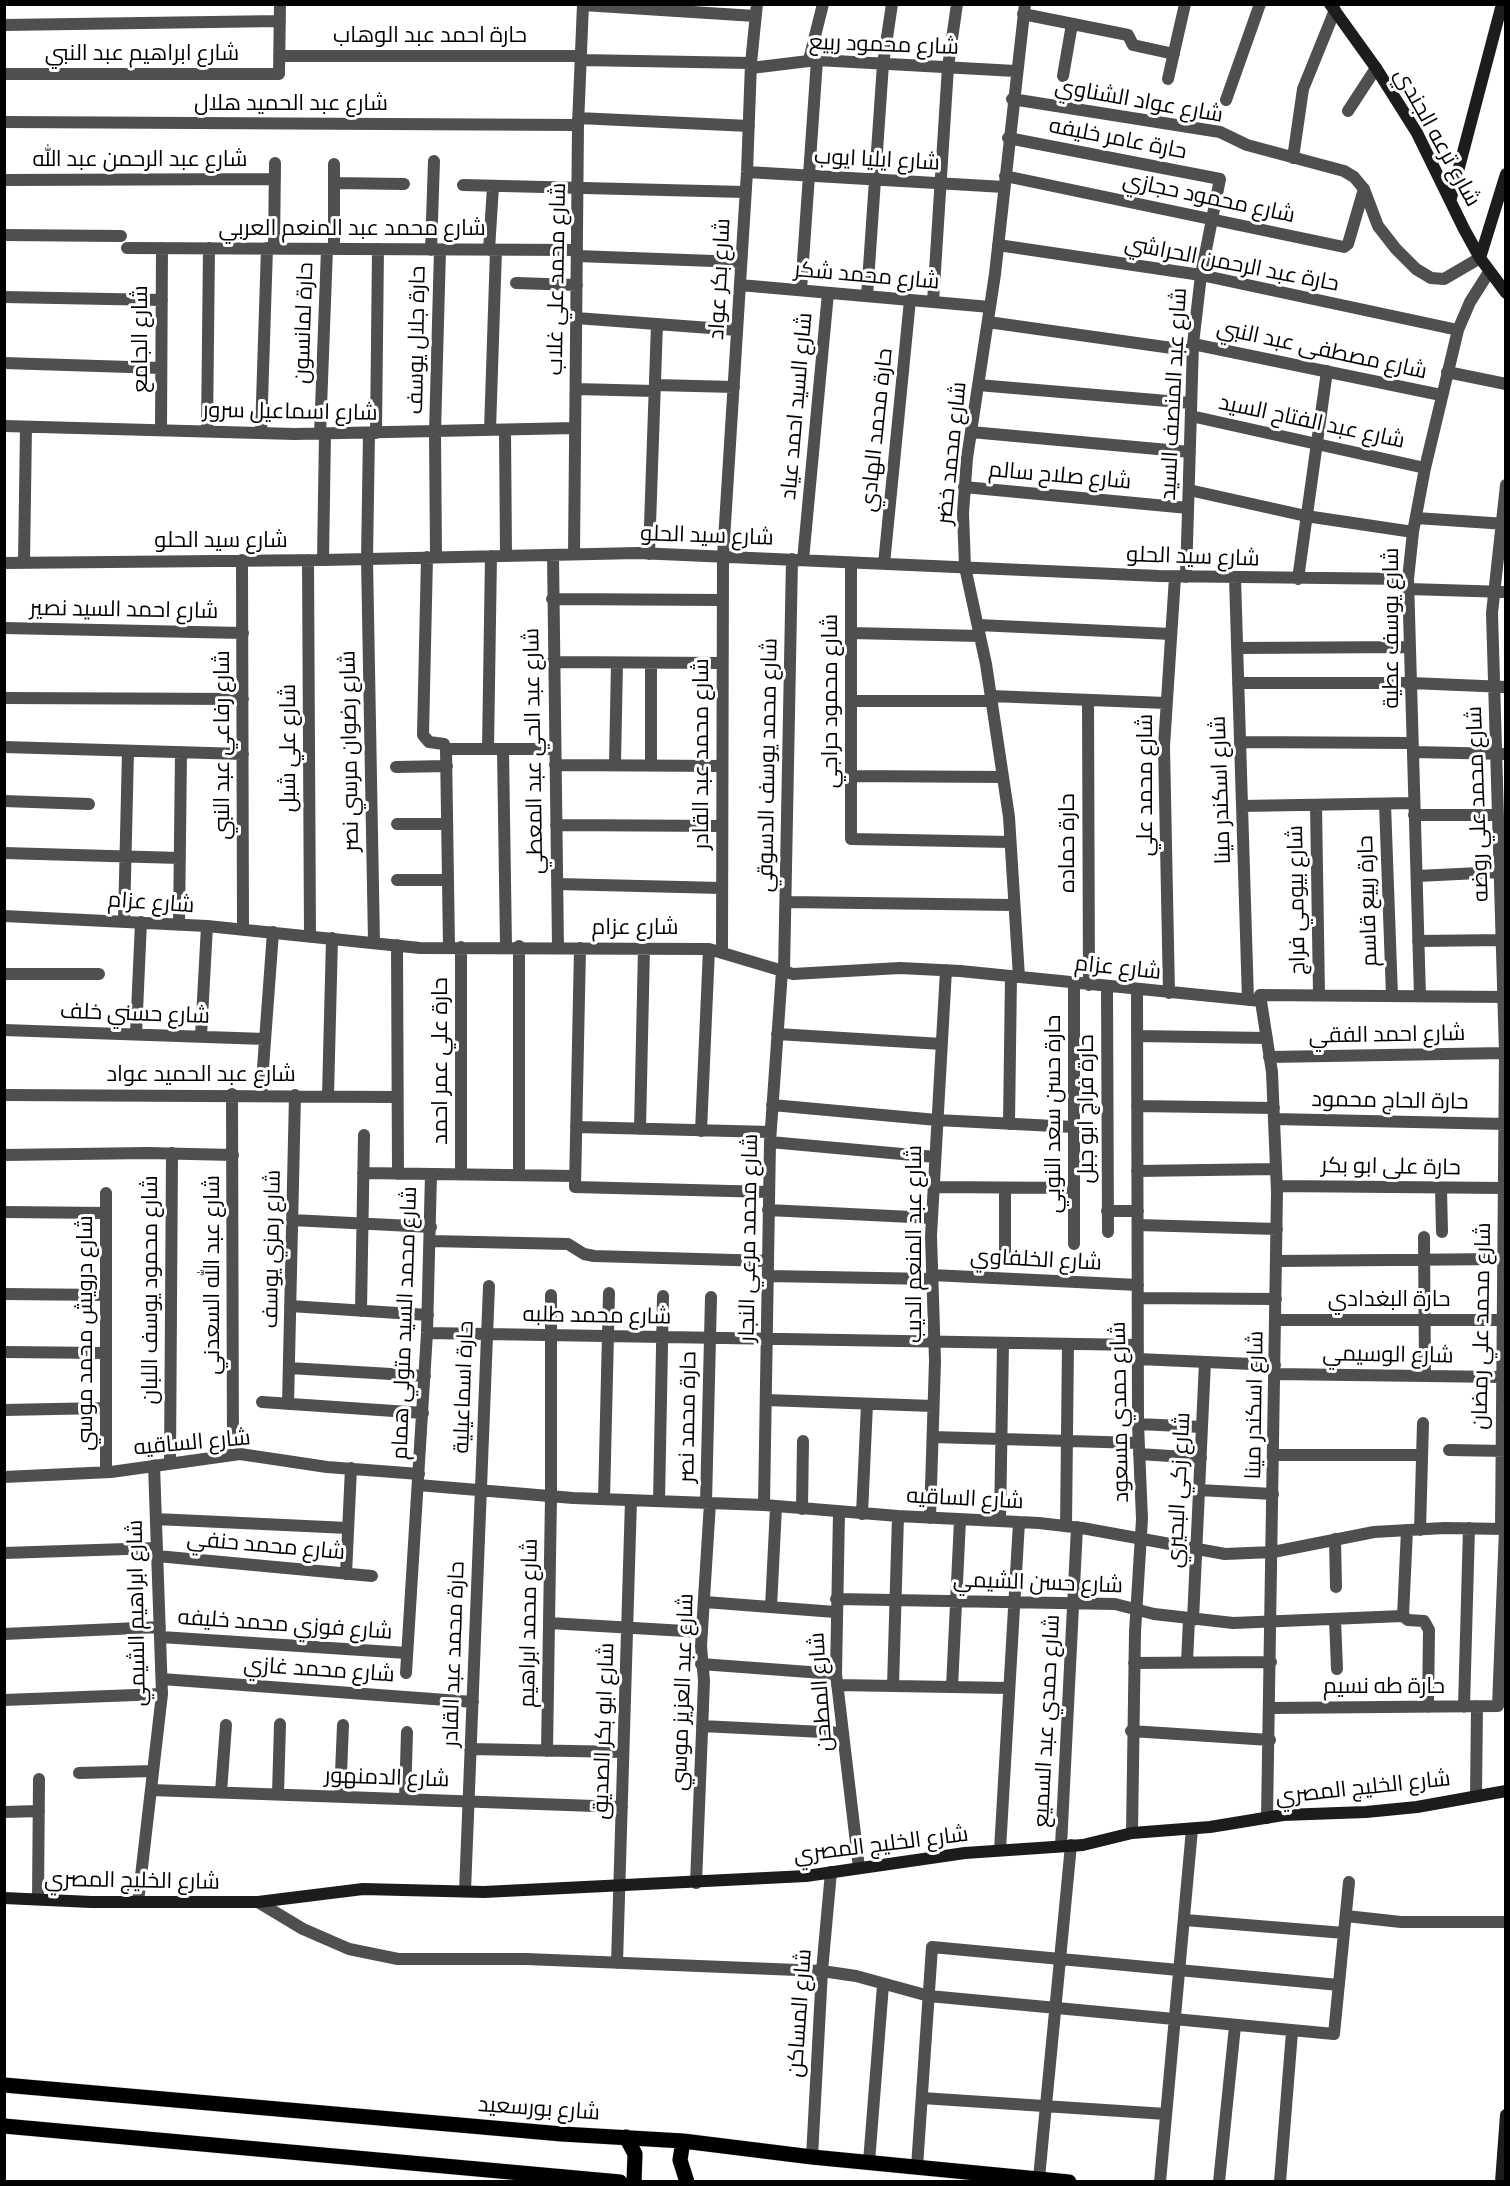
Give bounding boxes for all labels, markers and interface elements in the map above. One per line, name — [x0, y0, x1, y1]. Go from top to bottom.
street label: حارة احمد عبد الوهاب — [333, 22, 527, 48]
street label: شارع محمود ربيع — [809, 28, 959, 60]
street label: شارع ابراهيم عبد النبي — [45, 40, 239, 66]
street label: شارع ترعه الجندي — [1389, 63, 1487, 211]
street label: شارع عواد الشناوي — [1053, 72, 1225, 128]
street label: شارع عبد الحميد هلال — [194, 90, 388, 116]
street label: حارة عامر خليفه — [1047, 112, 1189, 164]
street label: شارع ايليا ايوب — [813, 143, 941, 175]
street label: شارع عبد الرحمن عبد الله — [33, 146, 247, 172]
street label: شارع محمود حجازي — [1120, 166, 1298, 228]
street label: شارع محمد علي غلاب — [541, 182, 571, 376]
street label: شارع محمد عبد المنعم العربي — [218, 215, 486, 241]
street label: شارع بكر عواد — [703, 218, 735, 340]
street label: حارة عبد الرحمن الحراشي — [1123, 229, 1341, 297]
street label: شارع محمد شكر — [793, 256, 941, 294]
street label: حارة لمانسون — [288, 262, 318, 384]
street label: حارة جلال يوسف — [402, 265, 430, 415]
street label: شارع الجامع — [127, 285, 153, 393]
street label: شارع عبد المنصف السيد — [1154, 287, 1192, 501]
street label: شارع السيد احمد عياد — [775, 311, 817, 501]
street label: شارع مصطفى عبد النبي — [1214, 314, 1430, 384]
street label: حارة محمد الهادي — [854, 347, 898, 513]
street label: شارع محمد خضر — [930, 380, 972, 526]
street label: شارع عبد الفتاح السيد — [1217, 388, 1407, 454]
street label: شارع اسماعيل سرور — [202, 396, 378, 426]
street label: شارع صلاح سالم — [988, 456, 1132, 494]
street label: شارع سيد الحلو — [640, 519, 774, 551]
street label: شارع سيد الحلو — [154, 527, 288, 553]
street label: شارع سيد الحلو — [1126, 540, 1260, 572]
street label: شارع يوسف عطية — [1378, 547, 1404, 709]
street label: شارع احمد السيد نصير — [29, 594, 219, 624]
street label: شارع محمود حراجي — [817, 614, 843, 788]
street label: شارع عبد الحي عبد المعطي — [518, 628, 548, 874]
street label: شارع محمد يوسف الدسوقي — [752, 638, 782, 892]
street label: شارع رفاعي عبد النبي — [209, 650, 235, 840]
street label: شارع رضوان مرسي نصر — [334, 650, 364, 852]
street label: شارع محمد عبد القادر — [688, 658, 714, 850]
street label: شارع علي شبل — [275, 684, 301, 812]
street label: شارع محمد علي روضه — [1460, 706, 1494, 902]
street label: شارع محمد علي — [1132, 714, 1158, 856]
street label: شارع اسكندر مينا — [1204, 715, 1236, 865]
street label: حارة حماده — [1054, 793, 1080, 893]
street label: شارع بيومي فراج — [1281, 825, 1311, 975]
street label: حارة ربيع قاسم — [1352, 835, 1382, 967]
street label: شارع عزام — [107, 886, 195, 918]
street label: شارع عزام — [592, 914, 678, 940]
street label: شارع عزام — [1073, 949, 1163, 985]
street label: حارة علي عمر احمد — [427, 977, 453, 1145]
street label: شارع حسني خلف — [59, 997, 211, 1029]
street label: حارة حسن سعد النوبي — [1040, 1015, 1066, 1213]
street label: شارع احمد الفقي — [1308, 1019, 1466, 1049]
street label: حارة فراج ابو جبل — [1073, 1034, 1099, 1184]
street label: شارع عبد الحميد عواد — [106, 1061, 296, 1087]
street label: حارة الحاج محمود — [1311, 1085, 1469, 1115]
street label: شارع محمد مرعي النجار — [733, 1134, 763, 1342]
street label: شارع عبد المنعم الديب — [901, 1145, 927, 1343]
street label: حارة على ابو بكر — [1321, 1152, 1461, 1180]
street label: شارع رمزي يوسف — [256, 1169, 286, 1329]
street label: شارع محمود يوسف اللبان — [137, 1175, 163, 1405]
street label: شارع عبد الله السعدني — [199, 1175, 225, 1375]
street label: شارع محمد السيد متولي همام — [386, 1186, 422, 1460]
street label: شارع درويش محمد موسي — [72, 1215, 98, 1451]
street label: شارع محمد علي رمضان — [1466, 1222, 1496, 1430]
street label: شارع الخلفاوي — [970, 1242, 1102, 1276]
street label: حارة البغدادي — [1328, 1286, 1450, 1312]
street label: شارع محمد طلبه — [522, 1301, 672, 1329]
street label: حارة اسماعيلية — [447, 1320, 479, 1454]
street label: شارع حمدي مسعود — [1104, 1321, 1134, 1503]
street label: شارع اسكندر مينا — [1240, 1330, 1268, 1480]
street label: شارع الوسيمي — [1322, 1340, 1454, 1368]
street label: حارة محمد نصر — [673, 1351, 701, 1483]
street label: شارع زكي البحيري — [1161, 1411, 1195, 1569]
street label: شارع الساقيه — [132, 1424, 252, 1460]
street label: شارع الساقيه — [906, 1482, 1024, 1514]
street label: شارع ابراهيم الشيمي — [121, 1519, 151, 1707]
street label: شارع محمد حنفي — [186, 1525, 346, 1565]
street label: شارع محمد ابراهيم — [513, 1538, 543, 1708]
street label: حارة محمد عبد القادر — [437, 1560, 469, 1748]
street label: شارع حسن الشيمي — [952, 1566, 1124, 1598]
street label: شارع عبد العزيز موسي — [665, 1593, 699, 1791]
street label: شارع فوزي محمد خليفه — [177, 1603, 393, 1645]
street label: شارع حمدي عبد السميع — [1027, 1614, 1065, 1828]
street label: شارع المطحن — [803, 1631, 837, 1753]
street label: شارع ابو بكر الصديق — [587, 1642, 619, 1820]
street label: شارع محمد غازي — [243, 1651, 395, 1687]
street label: حارة طه نسيم — [1323, 1673, 1445, 1699]
street label: شارع الدمنهور — [324, 1762, 450, 1792]
street label: شارع الخليج المصري — [1274, 1765, 1452, 1809]
street label: شارع الخليج المصري — [792, 1820, 970, 1868]
street label: شارع الخليج المصري — [44, 1865, 220, 1895]
street label: شارع المساكن — [781, 1948, 817, 2078]
street label: شارع بورسعيد — [477, 2091, 601, 2125]

